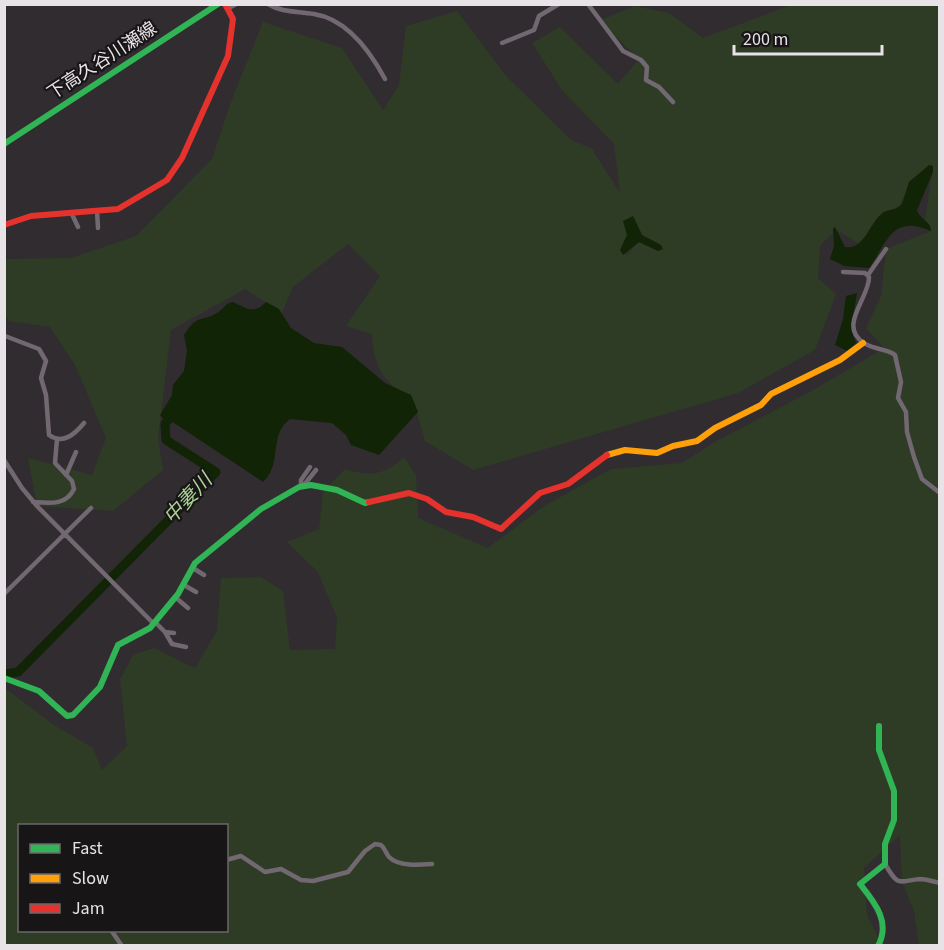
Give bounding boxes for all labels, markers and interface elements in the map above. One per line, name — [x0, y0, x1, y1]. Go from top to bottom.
street label: 下高久谷川瀬線 — [42, 16, 162, 106]
scale bar — [734, 18, 882, 56]
text: 200 m — [743, 27, 788, 52]
water label: 中妻川 — [157, 466, 220, 530]
legend — [18, 824, 228, 932]
text: Fast — [72, 836, 103, 861]
text: Slow — [72, 866, 109, 891]
text: Jam — [72, 896, 105, 921]

